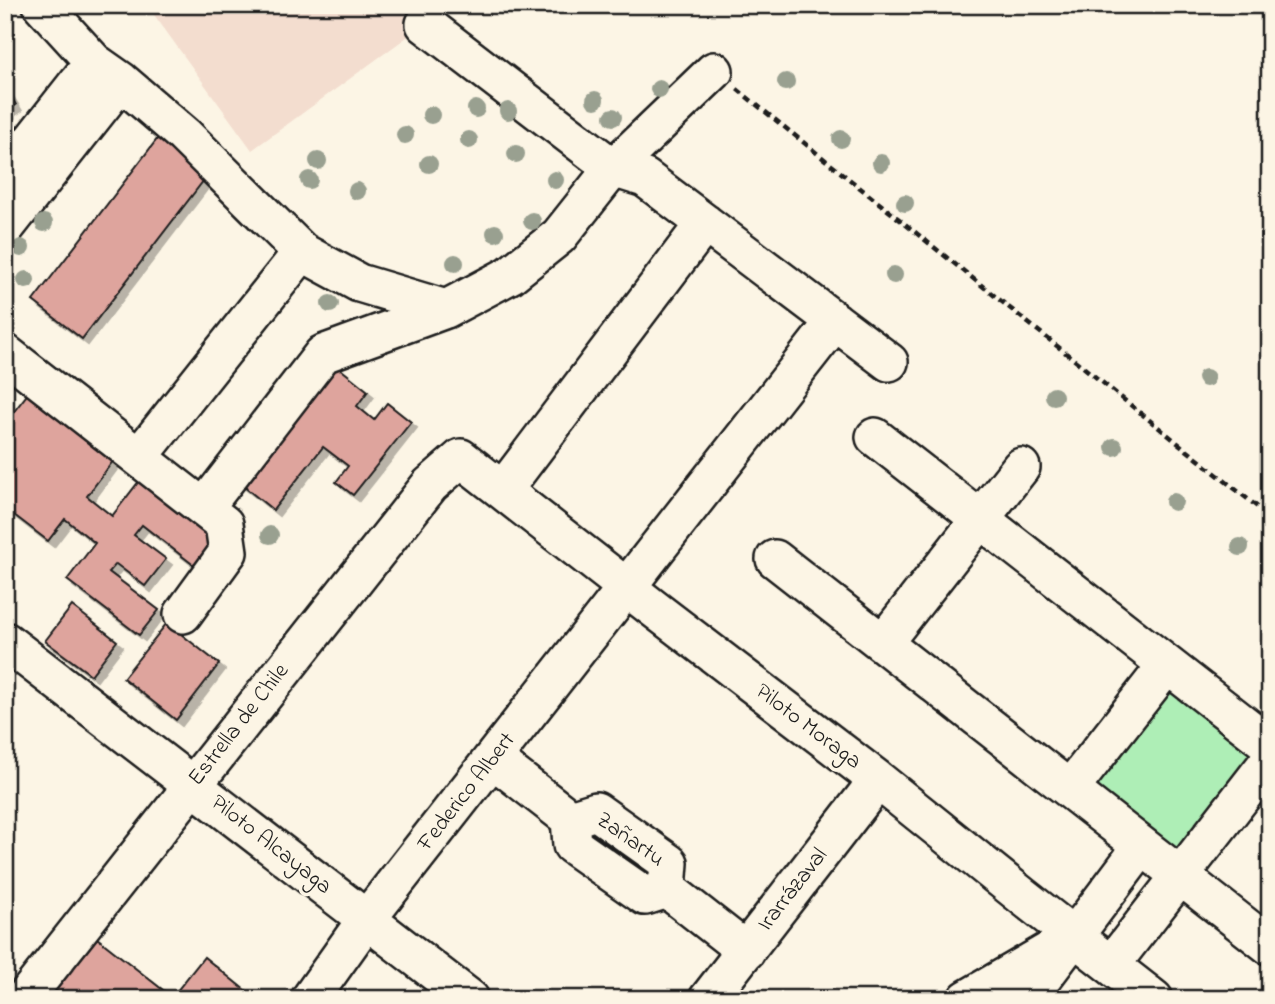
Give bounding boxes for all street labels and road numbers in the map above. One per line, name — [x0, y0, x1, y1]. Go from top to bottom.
street label: Estrella de Chile — [181, 656, 298, 793]
street label: Piloto Moraga — [747, 676, 868, 779]
street label: Federico Albert — [409, 725, 524, 859]
street label: Piloto Alcayaga — [202, 787, 339, 905]
street label: Zañartu — [589, 804, 671, 876]
street label: Irarrázaval — [750, 841, 836, 939]

